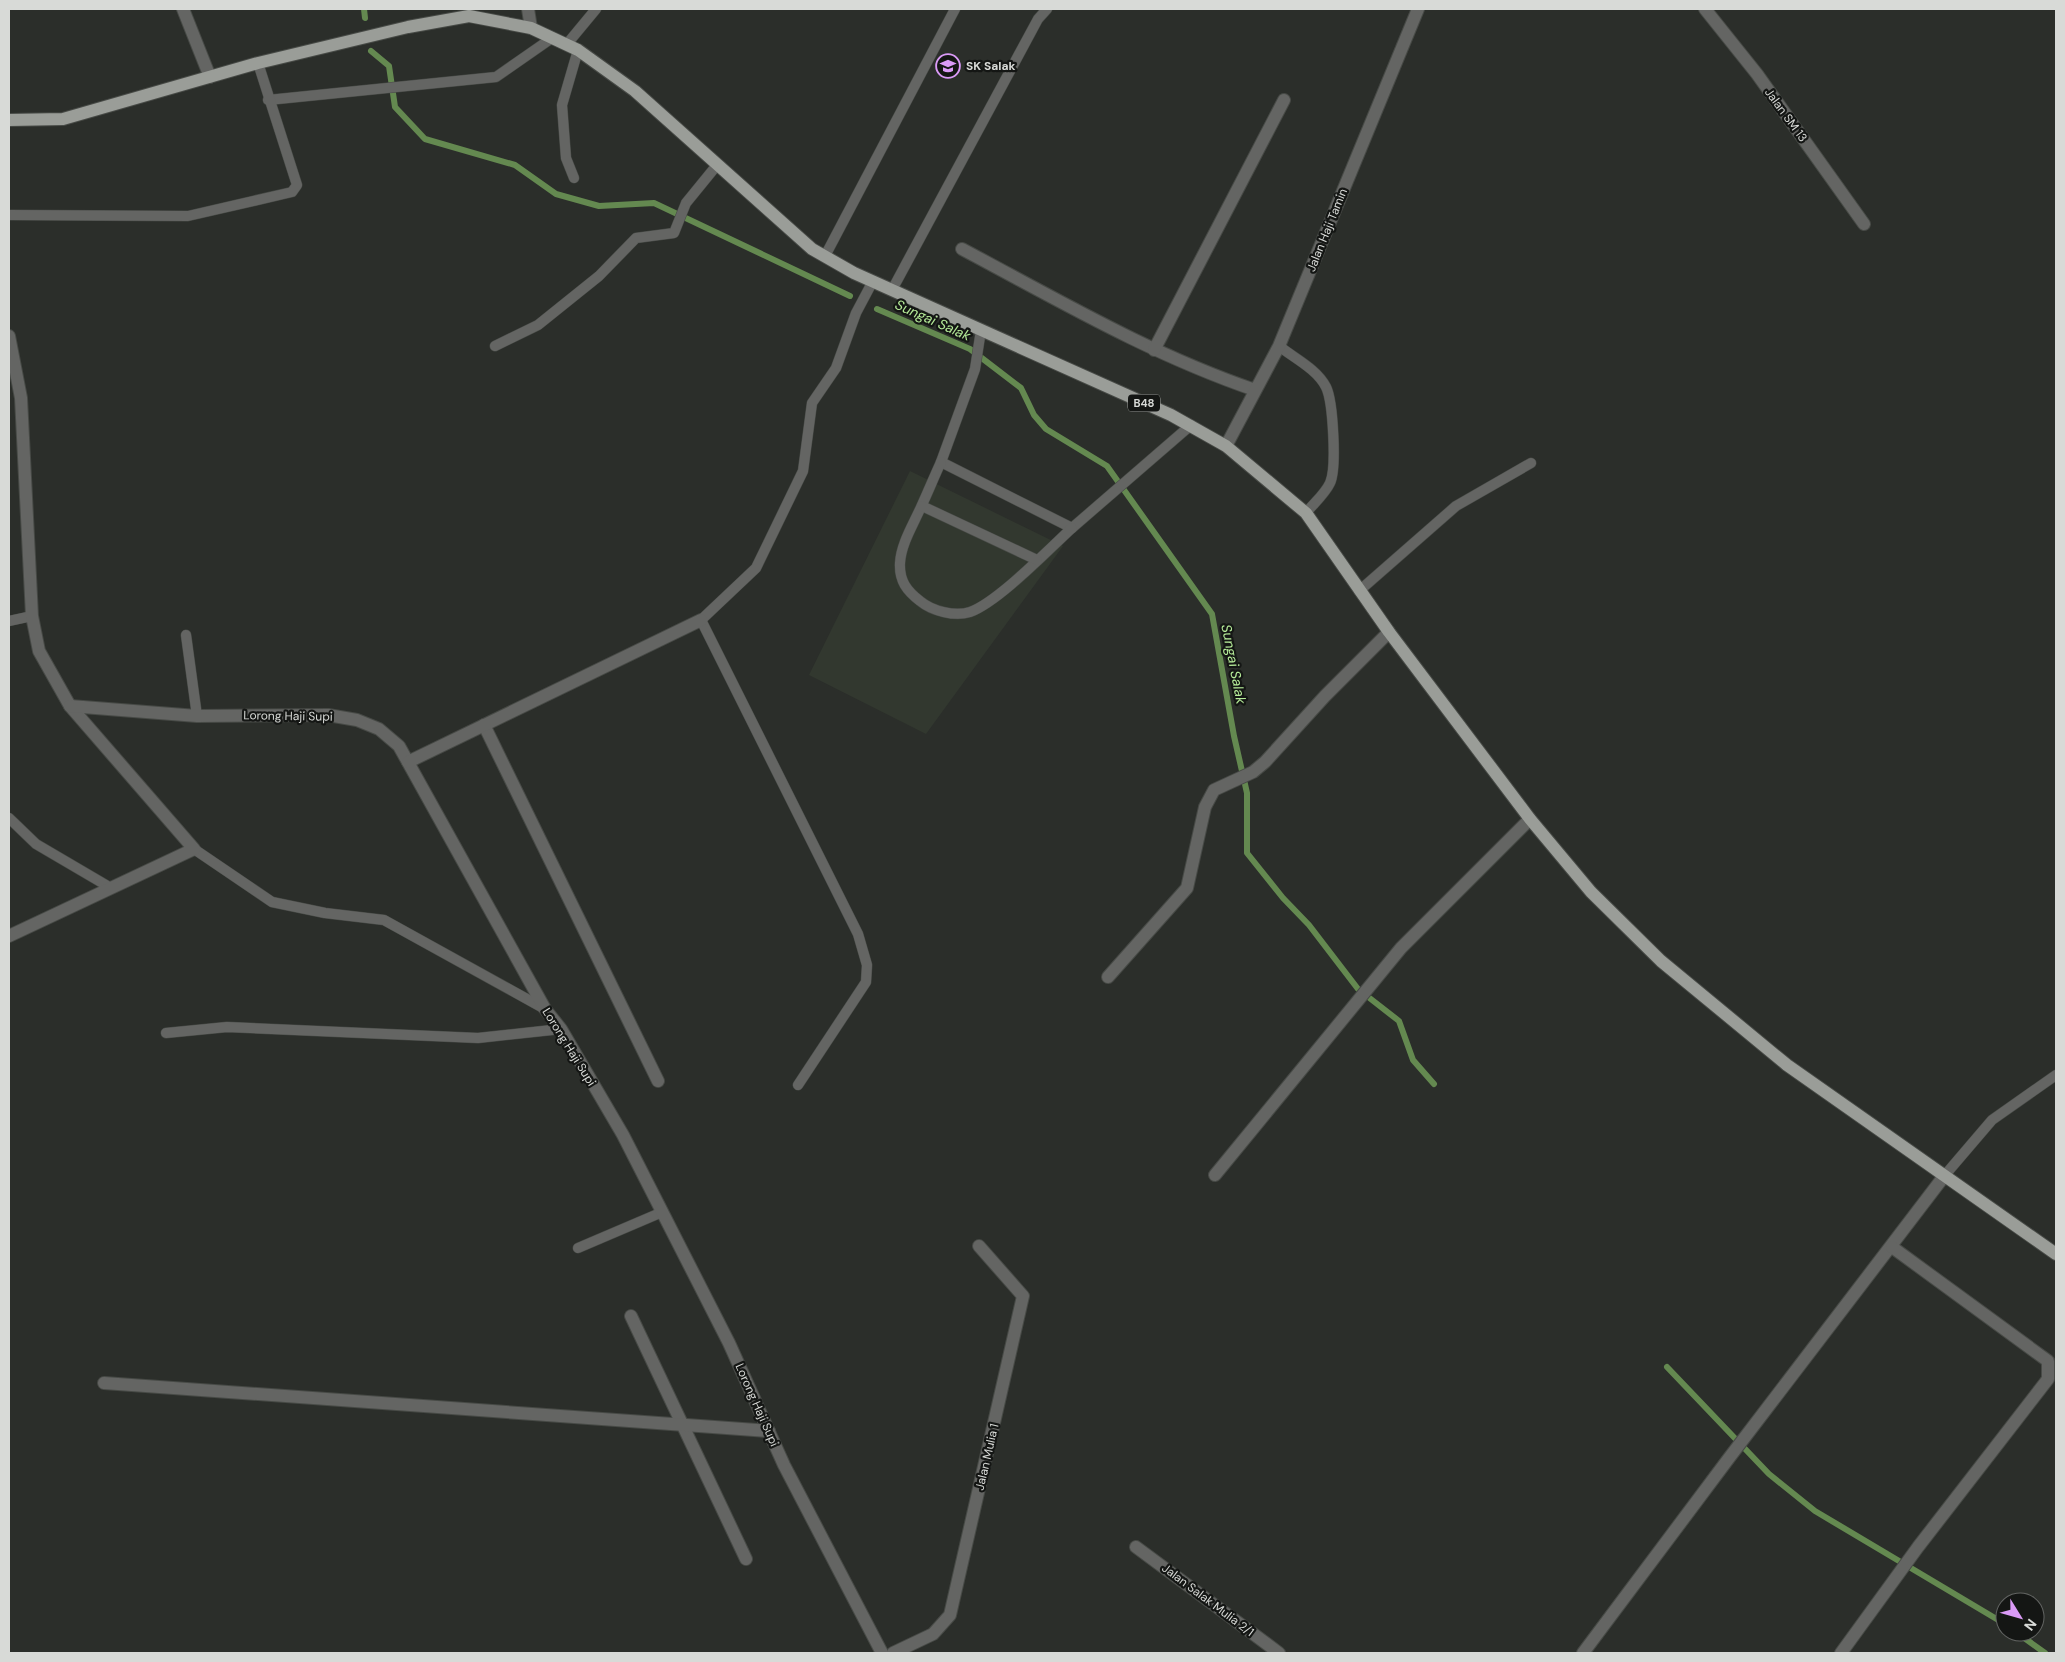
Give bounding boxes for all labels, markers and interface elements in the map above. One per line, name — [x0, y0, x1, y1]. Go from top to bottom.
school or university icon: SK Salak — [935, 53, 961, 79]
place label: SK Salak — [966, 58, 1015, 74]
street label: Jalan SM 13 — [1761, 85, 1811, 145]
street label: Jalan Haji Tamin — [1303, 186, 1351, 274]
water label: Sungai Salak — [892, 295, 974, 345]
road number: B48 — [1128, 394, 1160, 412]
water label: Sungai Salak — [1217, 623, 1251, 706]
street label: Lorong Haji Supi — [243, 707, 333, 725]
street label: Lorong Haji Supi — [539, 1005, 599, 1089]
street label: Lorong Haji Supi — [732, 1361, 782, 1449]
street label: Jalan Mulia 1 — [972, 1422, 1002, 1492]
street label: Jalan Salak Mulia 2/1 — [1159, 1560, 1257, 1640]
north arrow — [1995, 1592, 2045, 1642]
text: N — [2020, 1615, 2041, 1634]

